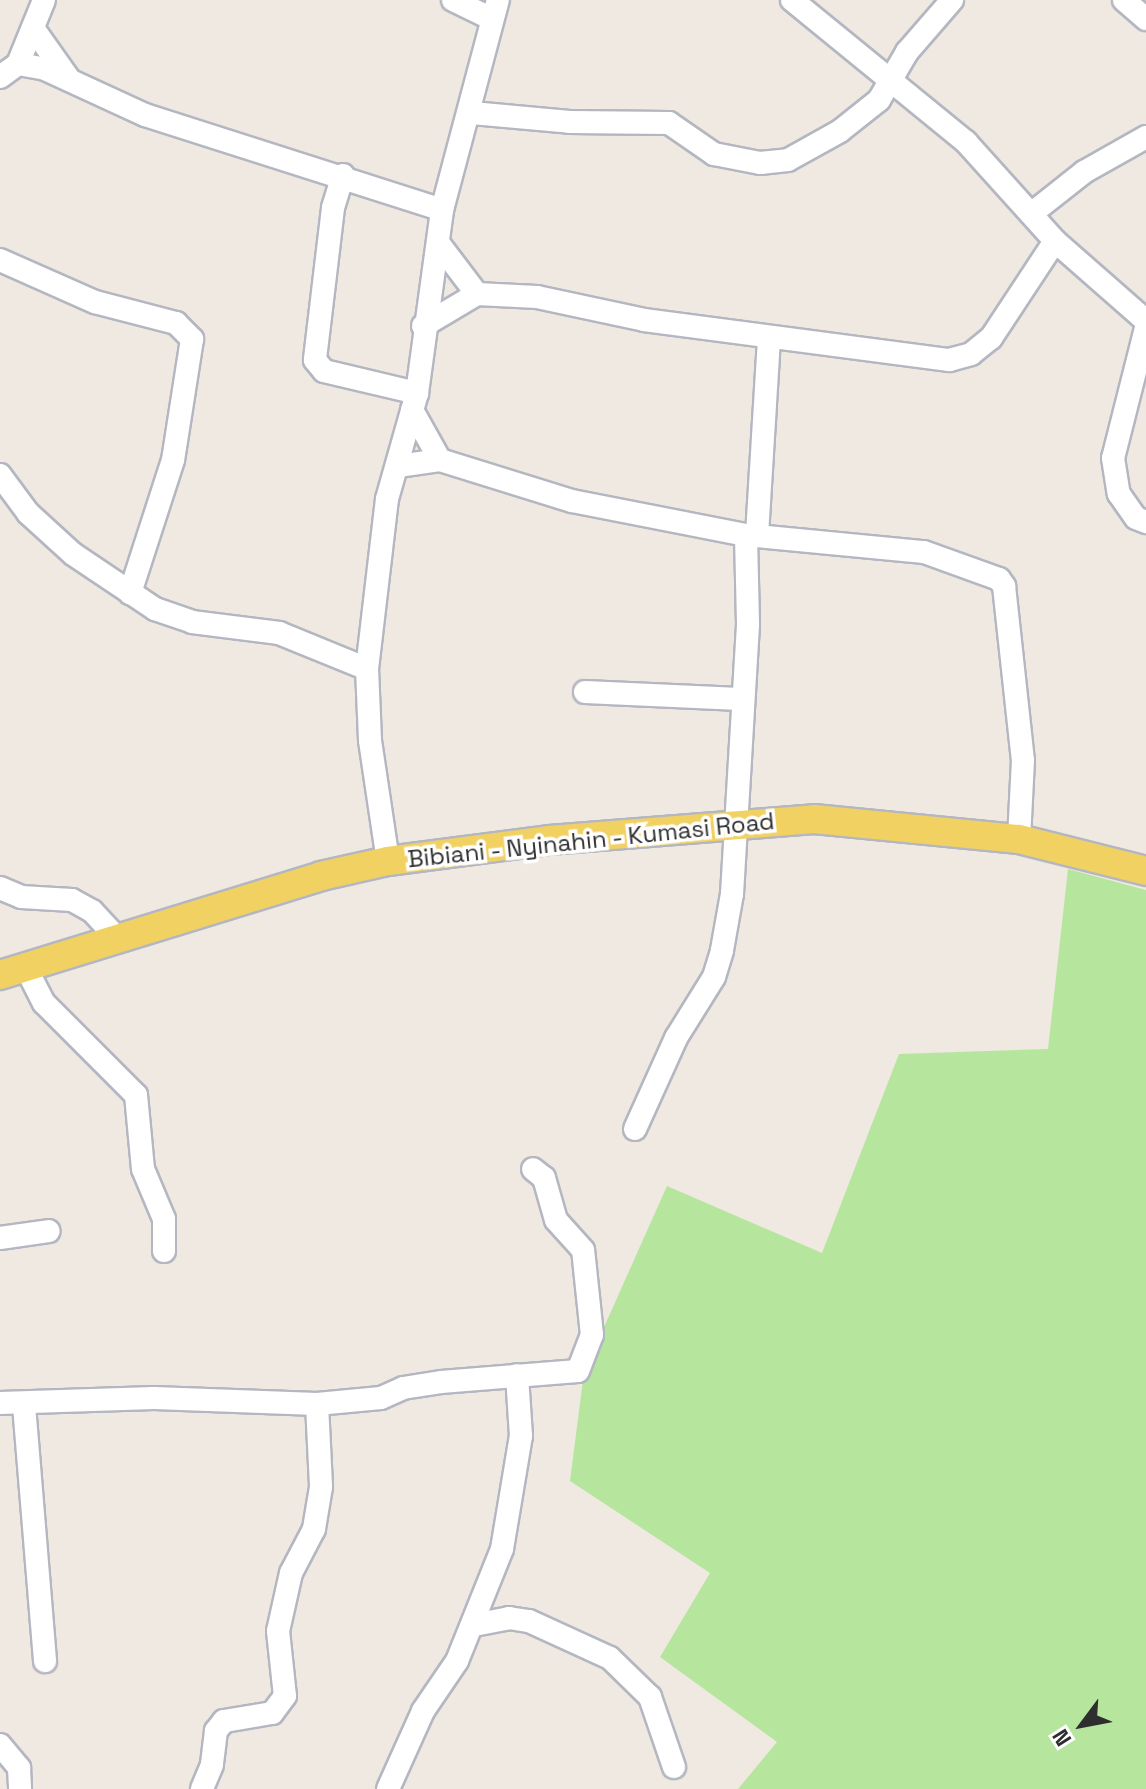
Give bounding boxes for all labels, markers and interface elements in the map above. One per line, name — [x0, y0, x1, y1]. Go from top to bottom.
street label: Bibiani - Nyinahin - Kumasi Road — [405, 806, 777, 874]
north arrow — [1042, 1685, 1122, 1765]
text: N — [1046, 1724, 1077, 1751]

